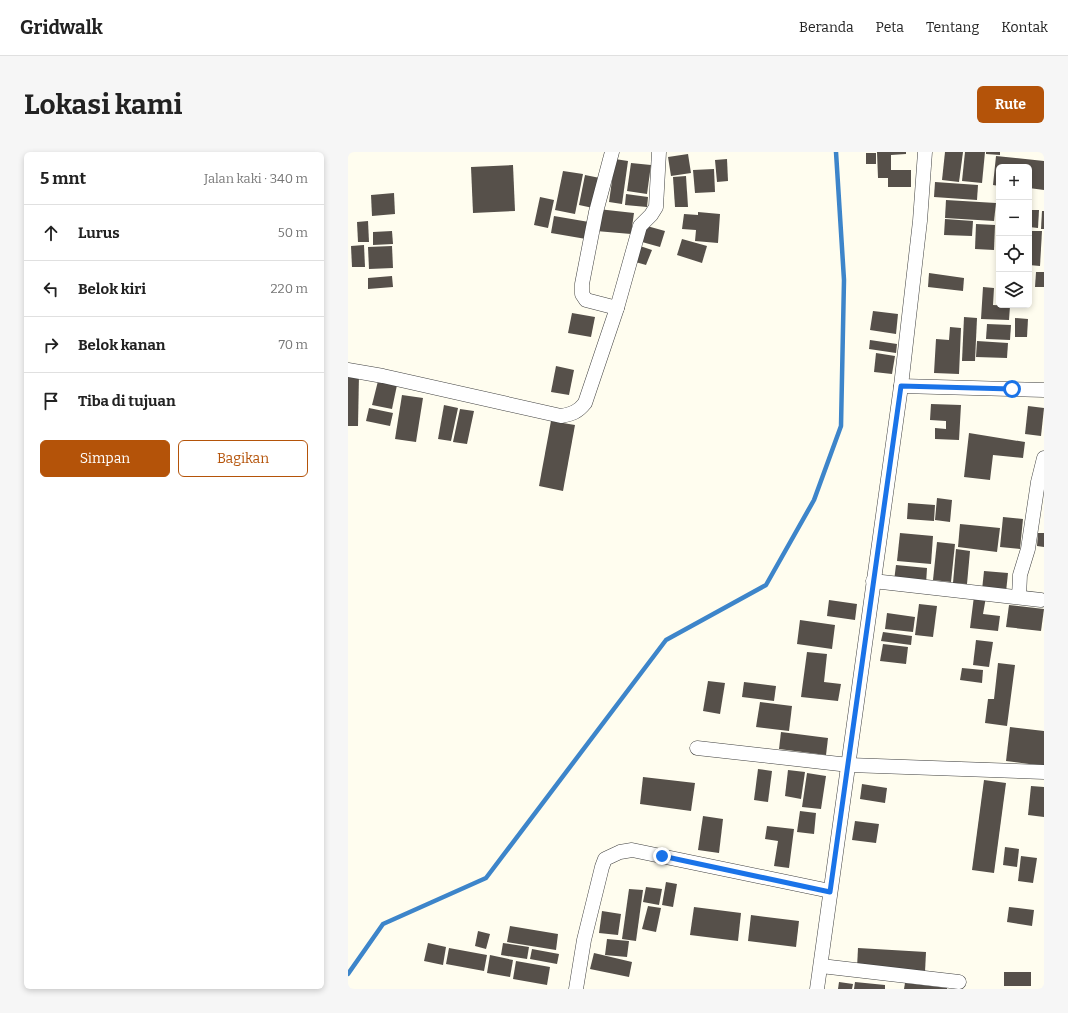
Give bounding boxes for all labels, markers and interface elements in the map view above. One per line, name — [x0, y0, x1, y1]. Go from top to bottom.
text: Gridwalk — [20, 16, 103, 39]
text: Beranda — [799, 19, 854, 36]
text: Peta — [876, 19, 904, 36]
text: Tentang — [926, 19, 979, 36]
text: Kontak — [1001, 19, 1048, 36]
button: Rute — [977, 86, 1044, 123]
text: Lokasi kami — [24, 88, 182, 121]
map controls — [996, 164, 1032, 308]
button: + — [996, 164, 1032, 200]
text: 5 mnt — [40, 168, 86, 189]
text: Jalan kaki · 340 m — [204, 171, 308, 186]
button: − — [996, 200, 1032, 236]
icon: ahead — [40, 222, 62, 244]
text: Lurus — [78, 224, 120, 242]
text: 50 m — [278, 225, 308, 240]
button: locate — [996, 236, 1032, 272]
button: layers — [996, 272, 1032, 308]
icon: left — [40, 278, 62, 300]
text: Belok kiri — [78, 280, 146, 298]
text: 220 m — [271, 281, 308, 296]
icon: right — [40, 334, 62, 356]
text: Belok kanan — [78, 336, 166, 354]
text: 70 m — [278, 337, 308, 352]
route start — [1003, 380, 1021, 398]
icon: arrive — [40, 390, 62, 412]
text: Tiba di tujuan — [78, 392, 176, 410]
button: Simpan — [40, 440, 170, 477]
button: Bagikan — [178, 440, 308, 477]
route end — [653, 847, 671, 865]

